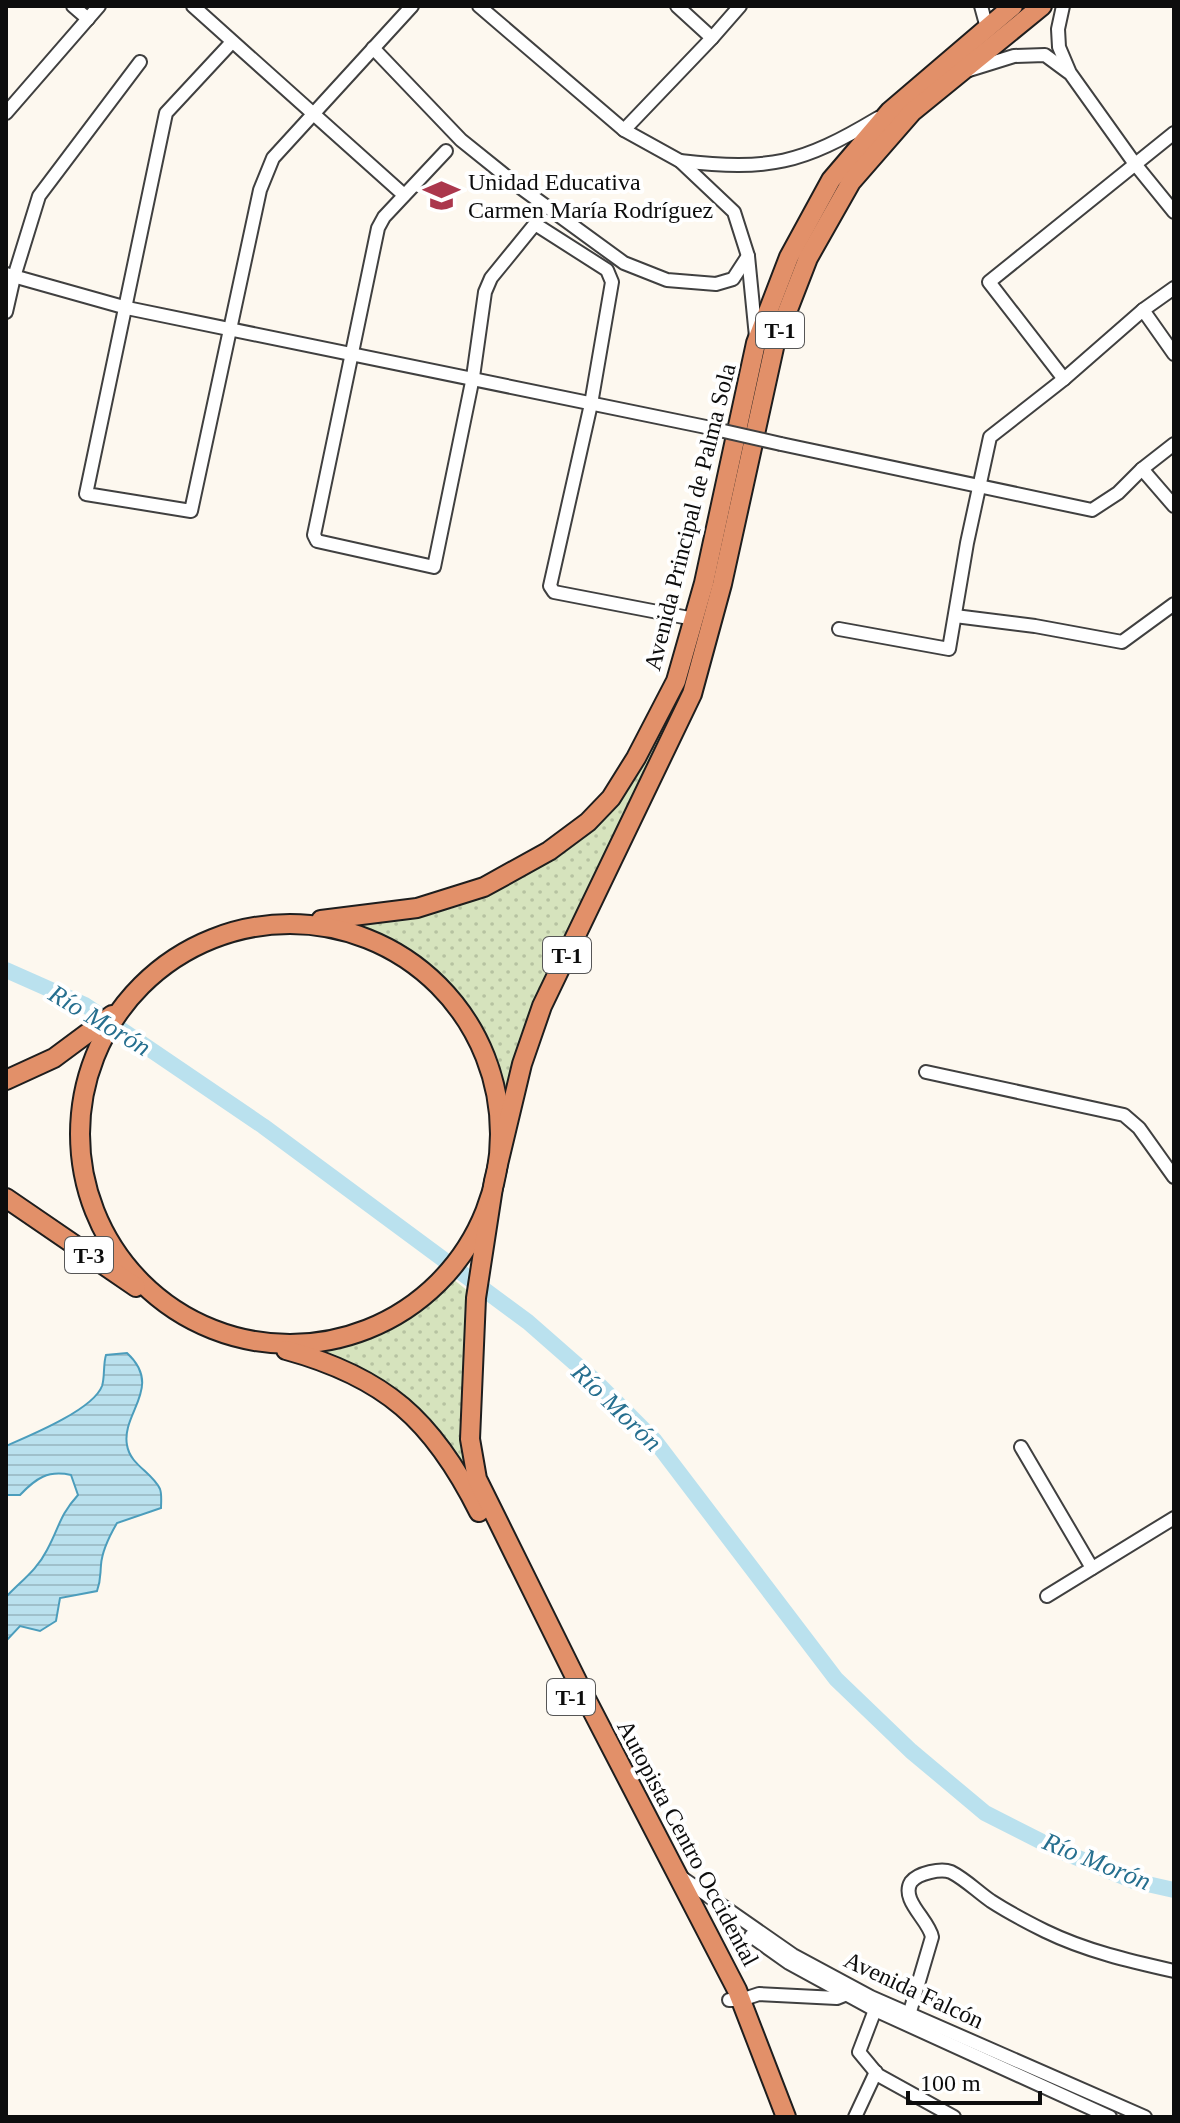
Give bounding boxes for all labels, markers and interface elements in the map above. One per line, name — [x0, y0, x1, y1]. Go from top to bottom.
place label: Unidad Educativa Carmen María Rodríguez — [468, 169, 713, 223]
school or university icon: Unidad Educativa Carmen María Rodríguez — [423, 177, 461, 215]
road number: T-1 — [756, 312, 804, 348]
street label: Avenida Principal de Palma Sola — [639, 360, 741, 673]
road number: T-1 — [543, 937, 591, 973]
water label: Río Morón — [43, 978, 156, 1062]
road number: T-3 — [65, 1237, 113, 1273]
water label: Río Morón — [565, 1357, 668, 1457]
road number: T-1 — [547, 1679, 595, 1715]
street label: Autopista Centro Occidental — [612, 1716, 764, 1971]
water label: Río Morón — [1038, 1826, 1155, 1896]
street label: Avenida Falcón — [840, 1946, 988, 2034]
scale bar — [908, 2055, 1040, 2105]
text: 100 m — [920, 2070, 981, 2096]

